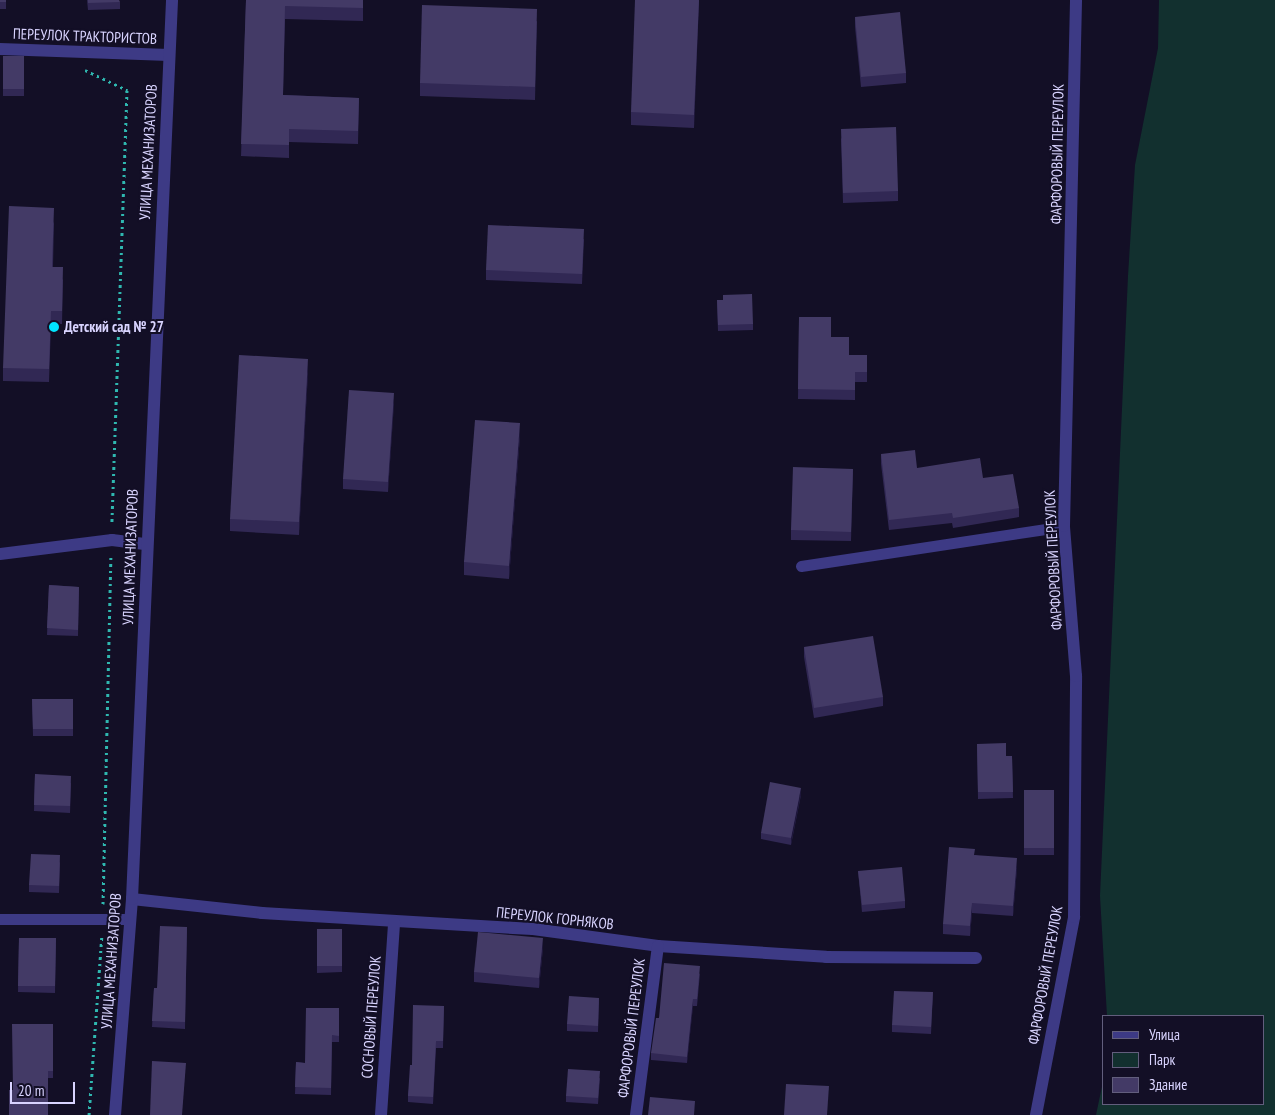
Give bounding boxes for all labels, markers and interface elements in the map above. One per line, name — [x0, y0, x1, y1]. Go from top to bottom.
street label: ПЕРЕУЛОК ТРАКТОРИСТОВ — [12, 24, 158, 48]
street label: УЛИЦА МЕХАНИЗАТОРОВ — [135, 83, 161, 221]
street label: ФАРФОРОВЫЙ ПЕРЕУЛОК — [1047, 84, 1067, 224]
place label: Детский сад № 27 — [64, 318, 164, 336]
marker: Детский сад № 27 — [48, 321, 60, 333]
street label: УЛИЦА МЕХАНИЗАТОРОВ — [119, 488, 141, 626]
street label: ФАРФОРОВЫЙ ПЕРЕУЛОК — [1040, 489, 1066, 631]
street label: УЛИЦА МЕХАНИЗАТОРОВ — [97, 892, 125, 1030]
street label: ПЕРЕУЛОК ГОРНЯКОВ — [495, 903, 615, 933]
street label: ФАРФОРОВЫЙ ПЕРЕУЛОК — [1024, 904, 1066, 1046]
street label: СОСНОВЫЙ ПЕРЕУЛОК — [358, 955, 384, 1079]
street label: ФАРФОРОВЫЙ ПЕРЕУЛОК — [614, 957, 648, 1099]
legend — [1102, 1015, 1265, 1105]
text: Улица — [1149, 1025, 1180, 1044]
text: Парк — [1149, 1050, 1175, 1069]
scale bar — [12, 1072, 78, 1104]
text: Здание — [1149, 1075, 1187, 1094]
text: 20 m — [18, 1081, 44, 1100]

